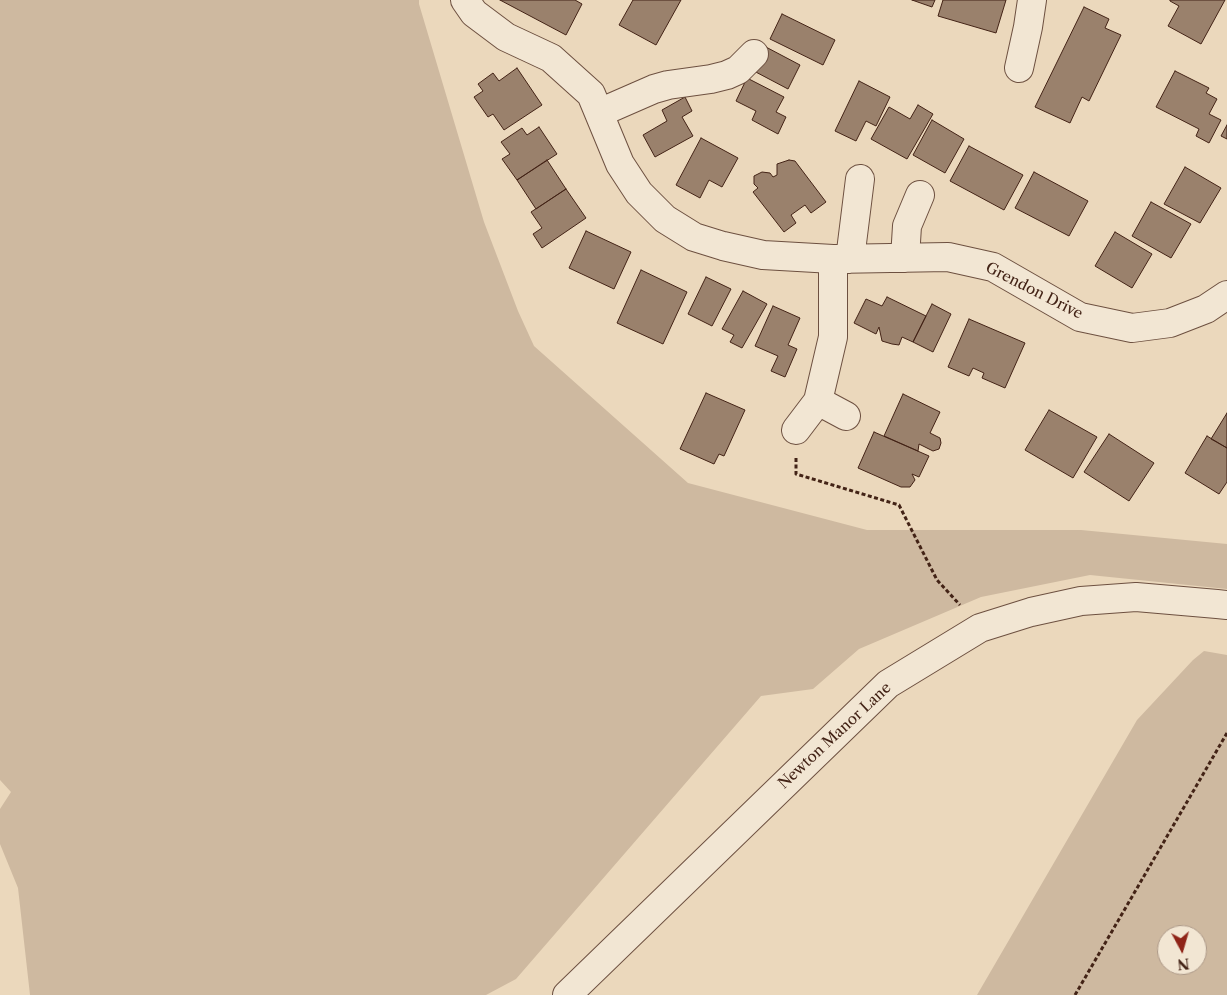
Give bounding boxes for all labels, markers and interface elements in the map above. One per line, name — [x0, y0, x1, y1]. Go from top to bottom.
street label: Grendon Drive — [982, 259, 1086, 323]
street label: Newton Manor Lane — [775, 679, 895, 793]
north arrow — [1157, 925, 1207, 975]
text: N — [1176, 954, 1190, 974]

